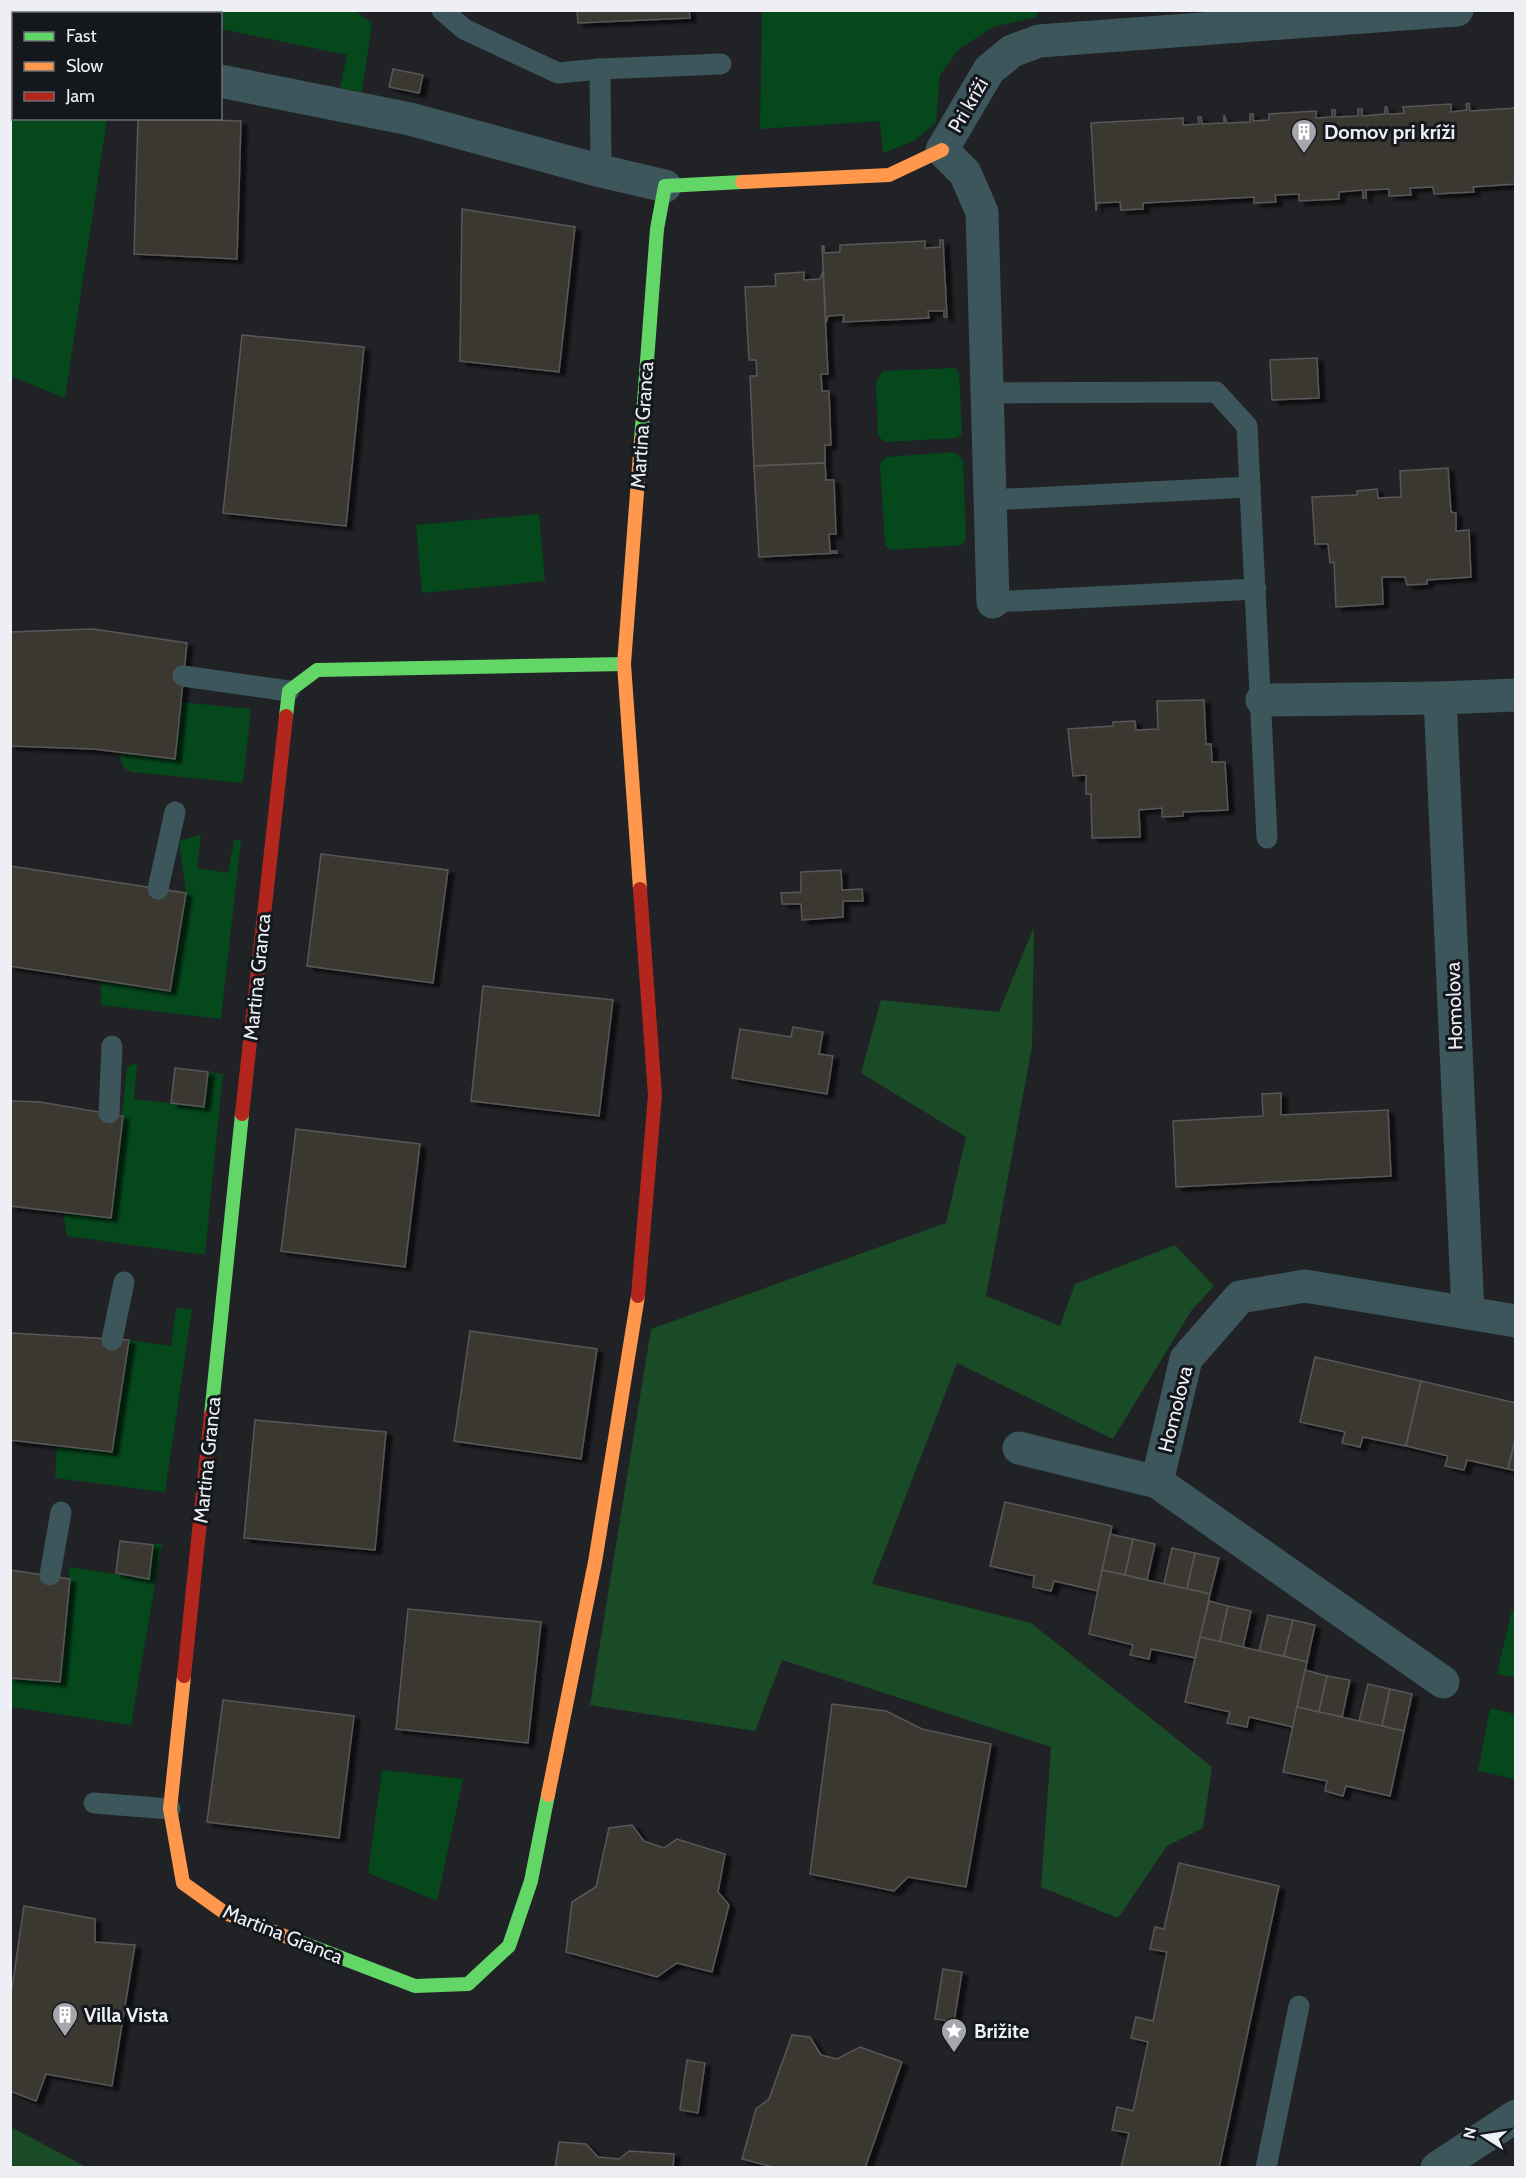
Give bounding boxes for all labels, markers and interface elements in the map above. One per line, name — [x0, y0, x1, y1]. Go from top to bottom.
legend — [12, 12, 222, 120]
text: Fast — [66, 25, 97, 47]
text: Slow — [66, 55, 103, 77]
street label: Pri kríži — [943, 73, 993, 137]
text: Jam — [65, 85, 95, 107]
building icon: Domov pri kríži — [1289, 117, 1319, 155]
place label: Domov pri kríži — [1324, 120, 1455, 144]
street label: Martina Granca — [626, 360, 658, 489]
street label: Martina Granca — [238, 912, 276, 1042]
street label: Homolova — [1440, 961, 1468, 1050]
street label: Homolova — [1153, 1363, 1197, 1455]
street label: Martina Granca — [188, 1395, 226, 1525]
street label: Martina Granca — [220, 1899, 347, 1969]
building icon: Villa Vista — [50, 2000, 80, 2038]
place label: Villa Vista — [84, 2003, 168, 2027]
place icon: Brižite — [939, 2016, 969, 2054]
place label: Brižite — [974, 2019, 1029, 2043]
north arrow — [1454, 2106, 1514, 2166]
text: N — [1459, 2125, 1480, 2140]

